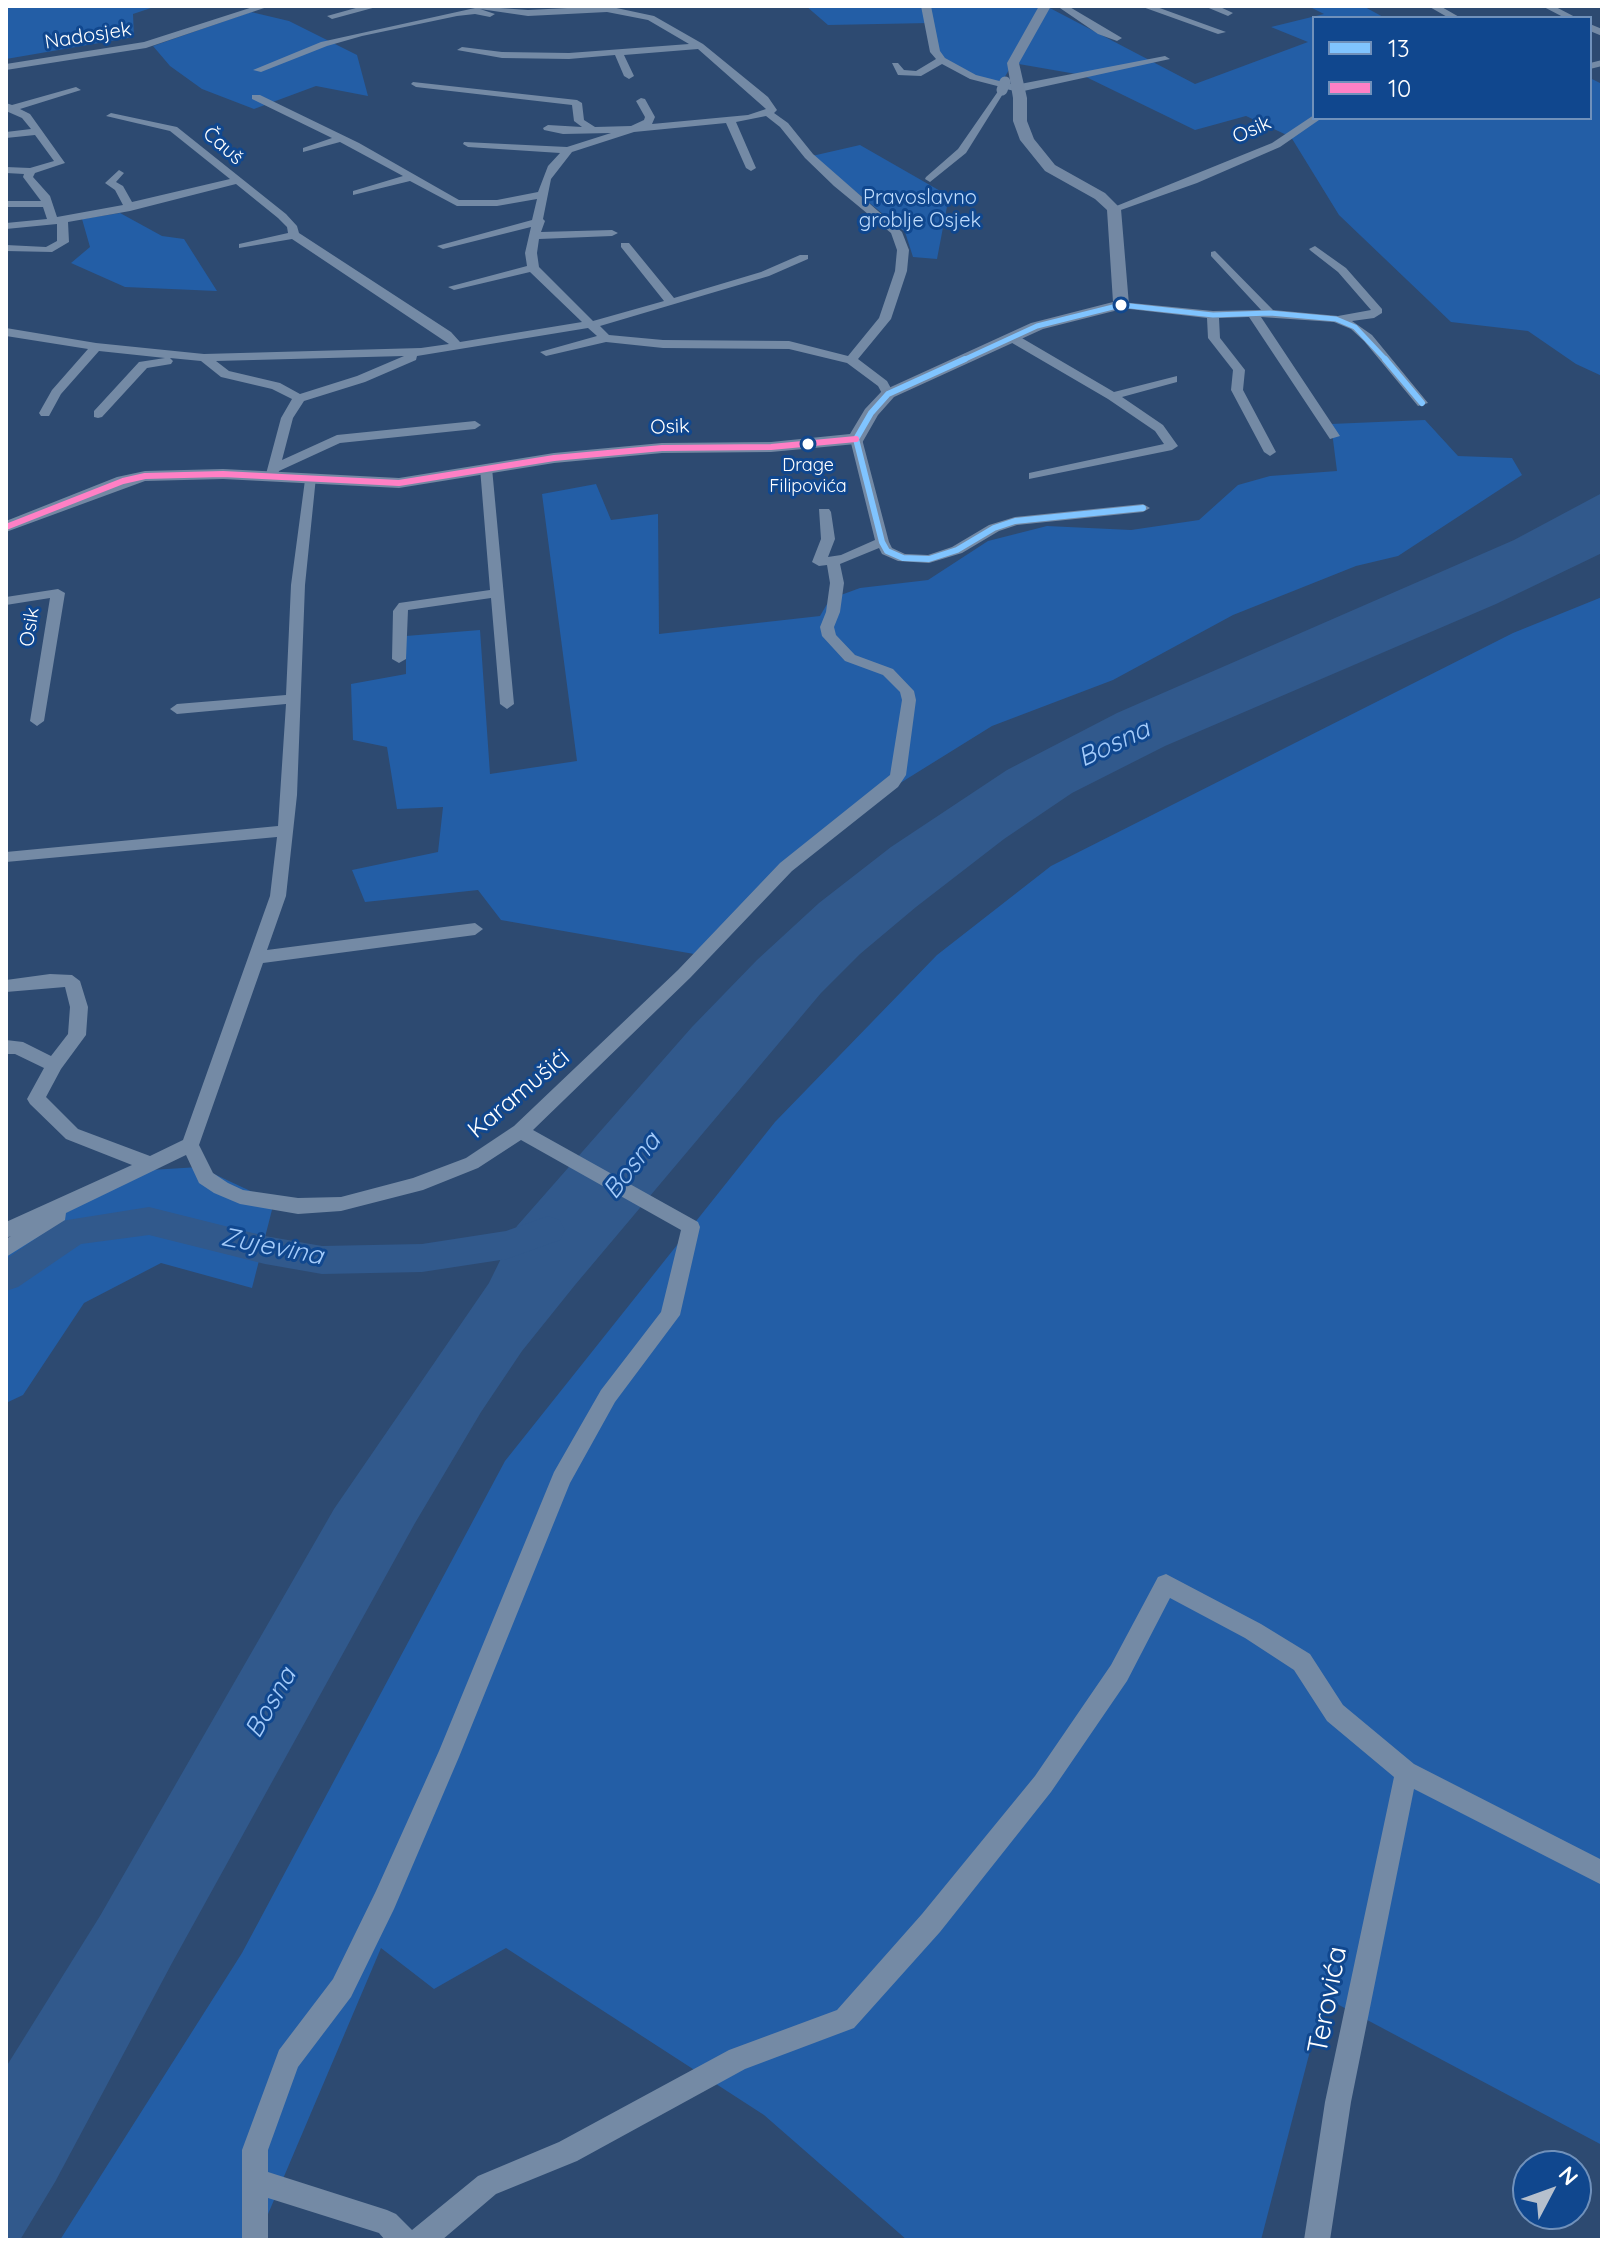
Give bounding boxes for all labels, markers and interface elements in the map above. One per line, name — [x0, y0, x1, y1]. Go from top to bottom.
legend — [1312, 16, 1592, 120]
street label: Nadosjek — [43, 17, 133, 55]
text: 13 — [1388, 33, 1409, 63]
text: 10 — [1388, 73, 1411, 103]
street label: Osik — [1229, 111, 1275, 149]
street label: Čauš — [198, 122, 248, 170]
park label: Pravoslavno groblje Osjek — [859, 186, 981, 233]
unlabelled marker — [1113, 297, 1129, 313]
street label: Osik — [650, 414, 690, 440]
marker: Drage Filipovića — [800, 436, 816, 452]
place label: Drage Filipovića — [769, 455, 847, 498]
street label: Osik — [15, 606, 45, 648]
water label: Bosna — [1073, 714, 1155, 774]
street label: Karamušići — [462, 1043, 576, 1145]
water label: Bosna — [596, 1127, 668, 1205]
water label: Zujevina — [218, 1222, 326, 1272]
water label: Bosna — [239, 1662, 303, 1744]
street label: Terovića — [1301, 1943, 1355, 2057]
north arrow — [1512, 2150, 1592, 2230]
text: N — [1553, 2160, 1584, 2191]

